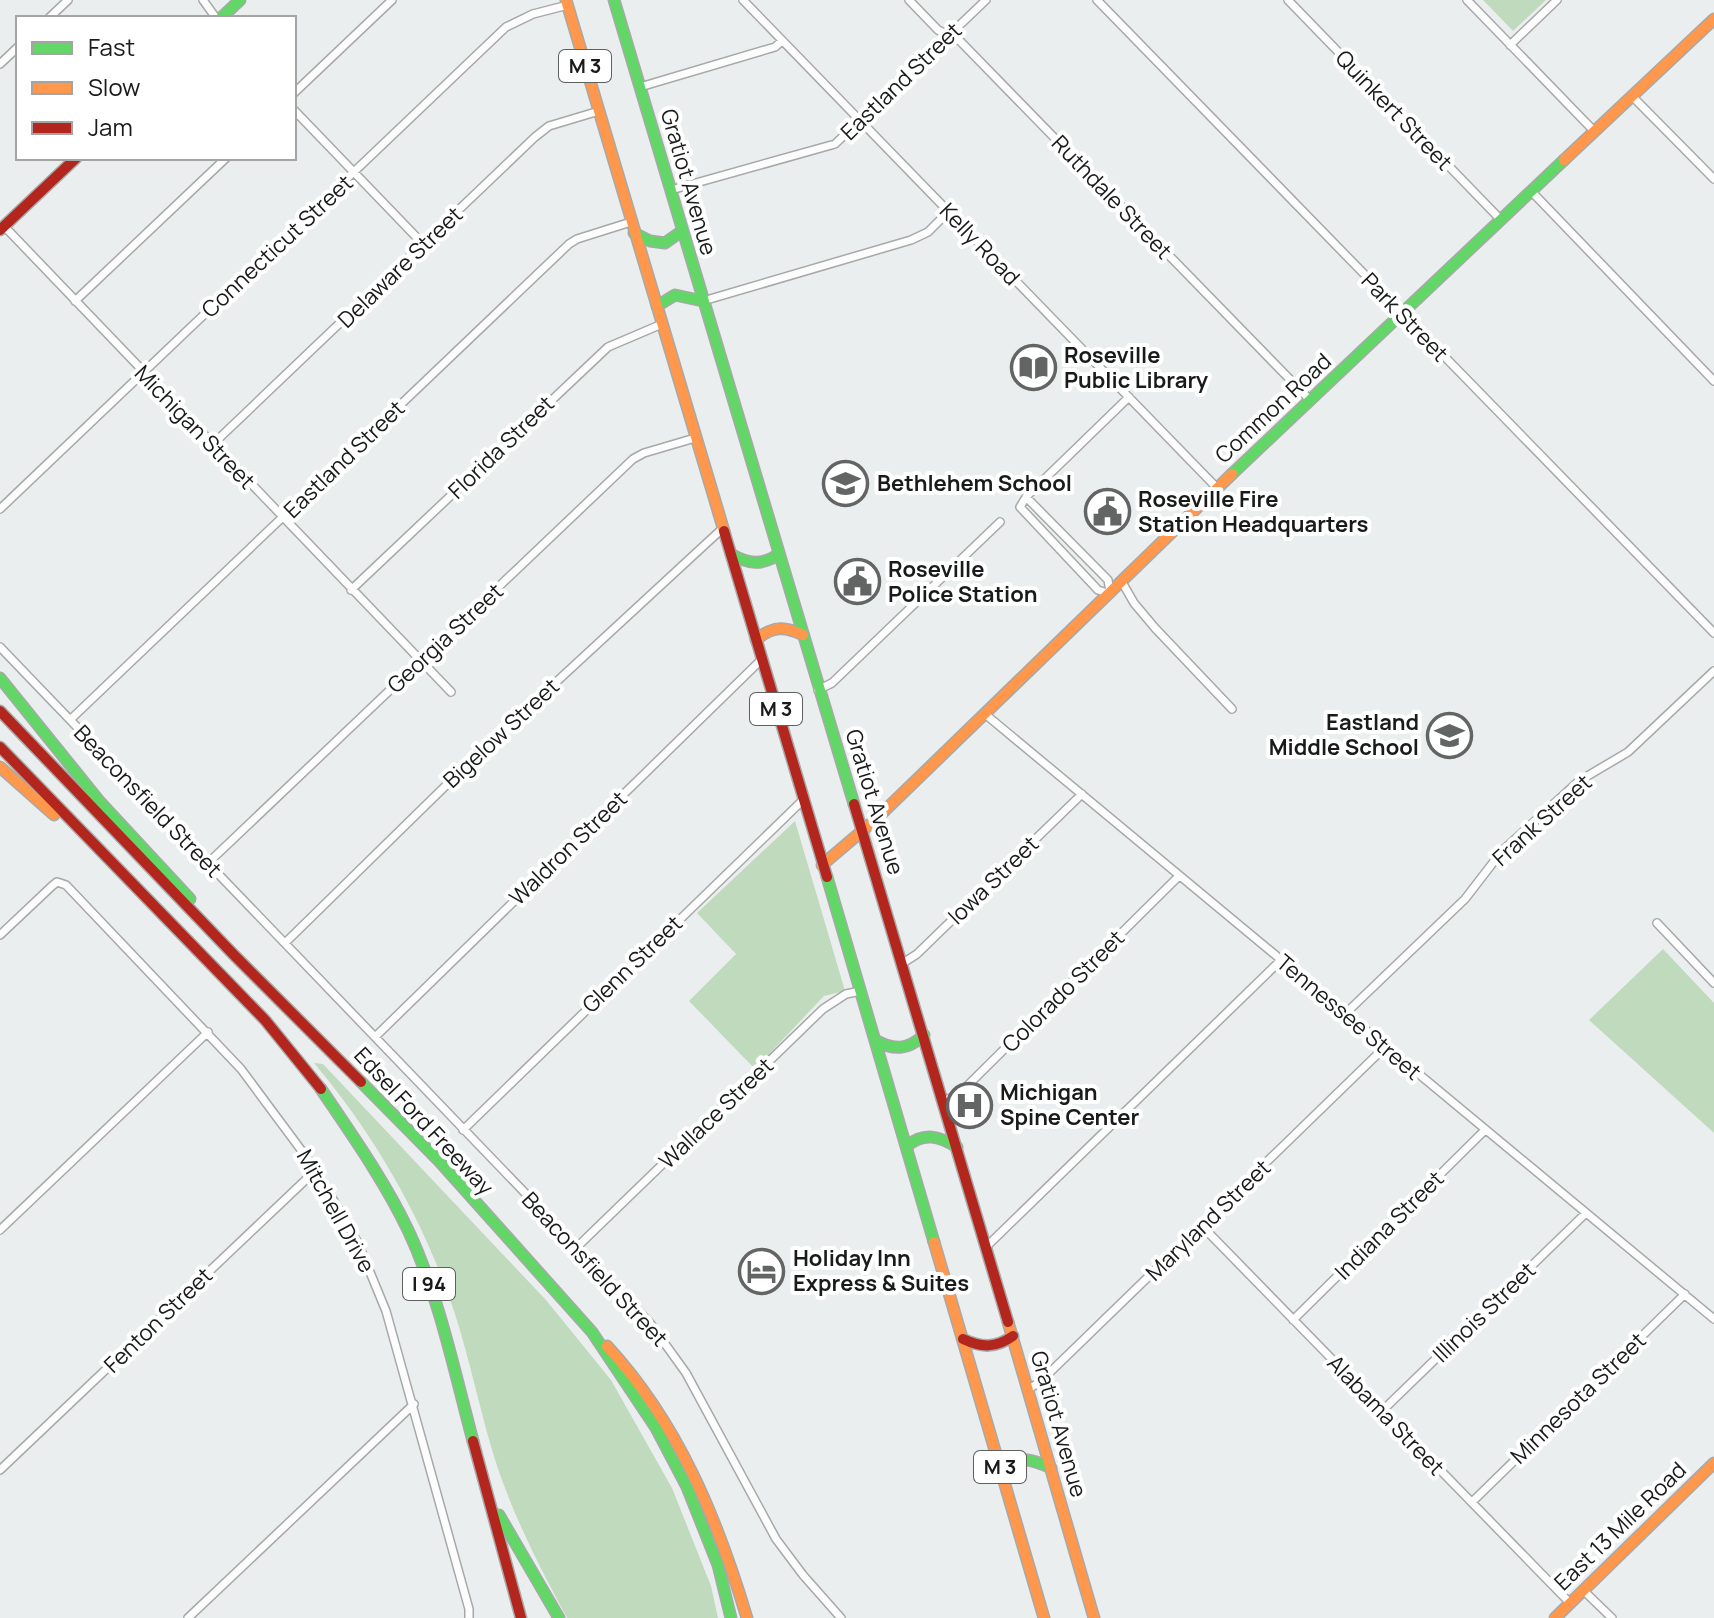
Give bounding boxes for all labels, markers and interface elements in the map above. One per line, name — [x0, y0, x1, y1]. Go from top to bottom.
street label: Eastland Street — [834, 15, 968, 147]
legend — [16, 16, 296, 160]
text: Fast — [88, 30, 135, 63]
street label: Quinkert Street — [1329, 43, 1459, 177]
road number: M 3 — [559, 50, 611, 82]
text: Slow — [88, 70, 141, 103]
street label: Gratiot Avenue — [654, 105, 724, 259]
text: Jam — [88, 110, 133, 143]
street label: Ruthdale Street — [1045, 129, 1179, 265]
street label: Connecticut Street — [195, 168, 359, 324]
street label: Kelly Road — [933, 196, 1027, 292]
street label: Delaware Street — [331, 200, 469, 334]
street label: Park Street — [1355, 266, 1455, 368]
place label: Roseville Public Library — [1064, 340, 1209, 395]
library icon: Roseville Public Library — [1009, 344, 1057, 392]
street label: Common Road — [1208, 346, 1338, 470]
street label: Michigan Street — [128, 359, 262, 496]
street label: Florida Street — [441, 389, 561, 505]
street label: Eastland Street — [277, 393, 411, 525]
school or university icon: Bethlehem School — [822, 459, 870, 507]
place label: Bethlehem School — [877, 468, 1072, 498]
place label: Roseville Fire Station Headquarters — [1138, 484, 1369, 539]
public building icon: Roseville Fire Station Headquarters — [1083, 488, 1131, 536]
place label: Roseville Police Station — [888, 554, 1038, 609]
public building icon: Roseville Police Station — [833, 558, 881, 606]
street label: Georgia Street — [381, 576, 510, 700]
street label: Bigelow Street — [437, 671, 566, 794]
road number: M 3 — [750, 693, 802, 725]
place label: Eastland Middle School — [1269, 707, 1419, 762]
school or university icon: Eastland Middle School — [1426, 711, 1474, 759]
street label: Beaconsfield Street — [67, 718, 229, 884]
street label: Gratiot Avenue — [839, 726, 911, 879]
street label: Frank Street — [1486, 767, 1598, 873]
street label: Waldron Street — [503, 784, 634, 912]
street label: Iowa Street — [941, 829, 1045, 931]
street label: Glenn Street — [575, 909, 689, 1019]
street label: Colorado Street — [995, 923, 1131, 1059]
street label: Tennessee Street — [1270, 947, 1428, 1087]
street label: Edsel Ford Freeway — [348, 1041, 501, 1202]
street label: Wallace Street — [652, 1051, 780, 1175]
place label: Michigan Spine Center — [1000, 1077, 1139, 1132]
hospital icon: Michigan Spine Center — [945, 1081, 993, 1129]
street label: Mitchell Drive — [290, 1144, 382, 1278]
street label: Maryland Street — [1139, 1153, 1277, 1287]
street label: Indiana Street — [1328, 1164, 1450, 1286]
street label: Beaconsfield Street — [515, 1185, 675, 1353]
place label: Holiday Inn Express & Suites — [793, 1243, 969, 1298]
hotel icon: Holiday Inn Express & Suites — [738, 1247, 786, 1295]
street label: Illinois Street — [1426, 1255, 1542, 1369]
street label: Fenton Street — [97, 1261, 219, 1379]
road number: I 94 — [403, 1268, 455, 1300]
street label: Minnesota Street — [1504, 1326, 1652, 1470]
street label: Gratiot Avenue — [1024, 1347, 1094, 1501]
street label: Alabama Street — [1321, 1348, 1451, 1482]
road number: M 3 — [974, 1451, 1026, 1483]
street label: East 13 Mile Road — [1547, 1455, 1693, 1597]

